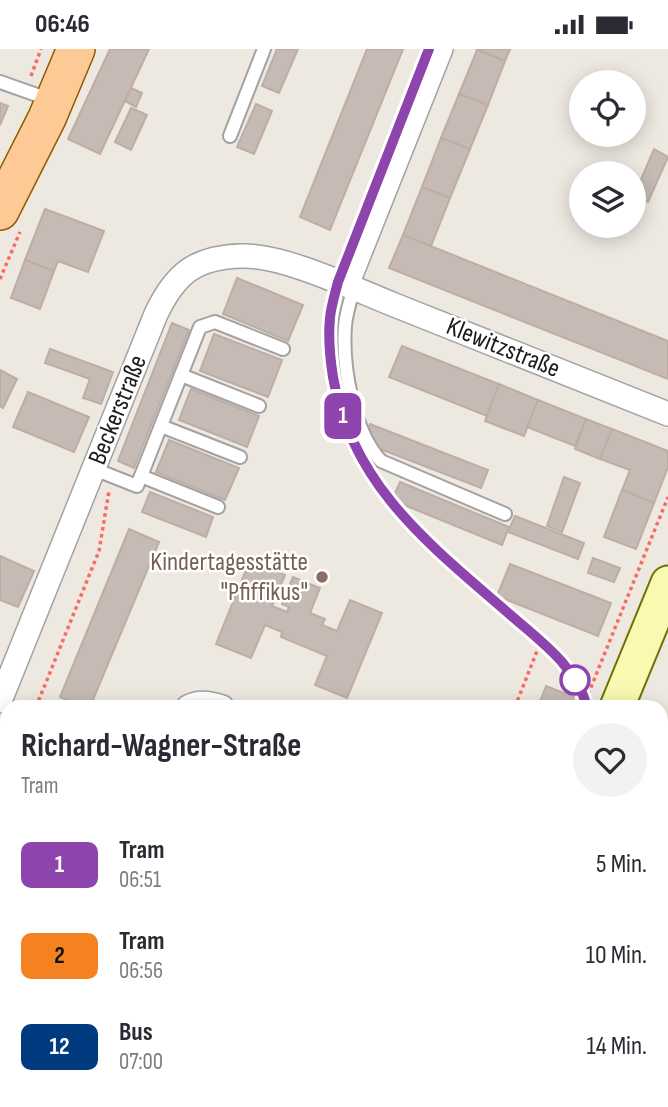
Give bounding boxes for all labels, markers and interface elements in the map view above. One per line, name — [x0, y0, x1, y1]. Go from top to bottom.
text: 06:46 — [35, 9, 90, 40]
map controls — [569, 70, 646, 238]
button: locate — [569, 70, 646, 147]
button: layers — [569, 161, 646, 238]
street label: Klewitzstraße — [442, 311, 564, 385]
street label: Beckerstraße — [82, 351, 154, 469]
line badge: 1 — [320, 393, 366, 439]
text: 1 — [338, 401, 348, 430]
place label: Kindertagesstätte "Pfiffikus" — [150, 547, 308, 608]
marker: Kindertagesstätte "Pfiffikus" — [314, 569, 330, 585]
unlabelled marker — [560, 665, 590, 695]
button: heart — [573, 723, 647, 797]
text: Richard-Wagner-Straße — [21, 726, 301, 766]
text: Tram — [21, 772, 59, 800]
text: Tram — [119, 835, 164, 866]
text: 5 Min. — [596, 849, 647, 880]
text: 1 — [55, 850, 64, 879]
text: 06:51 — [119, 866, 161, 894]
text: Tram — [119, 926, 164, 957]
text: 10 Min. — [586, 940, 647, 971]
text: 2 — [54, 941, 65, 970]
text: 06:56 — [119, 957, 163, 985]
text: Bus — [119, 1017, 153, 1048]
text: 14 Min. — [587, 1031, 647, 1062]
text: 12 — [49, 1032, 70, 1061]
text: 07:00 — [119, 1048, 163, 1076]

